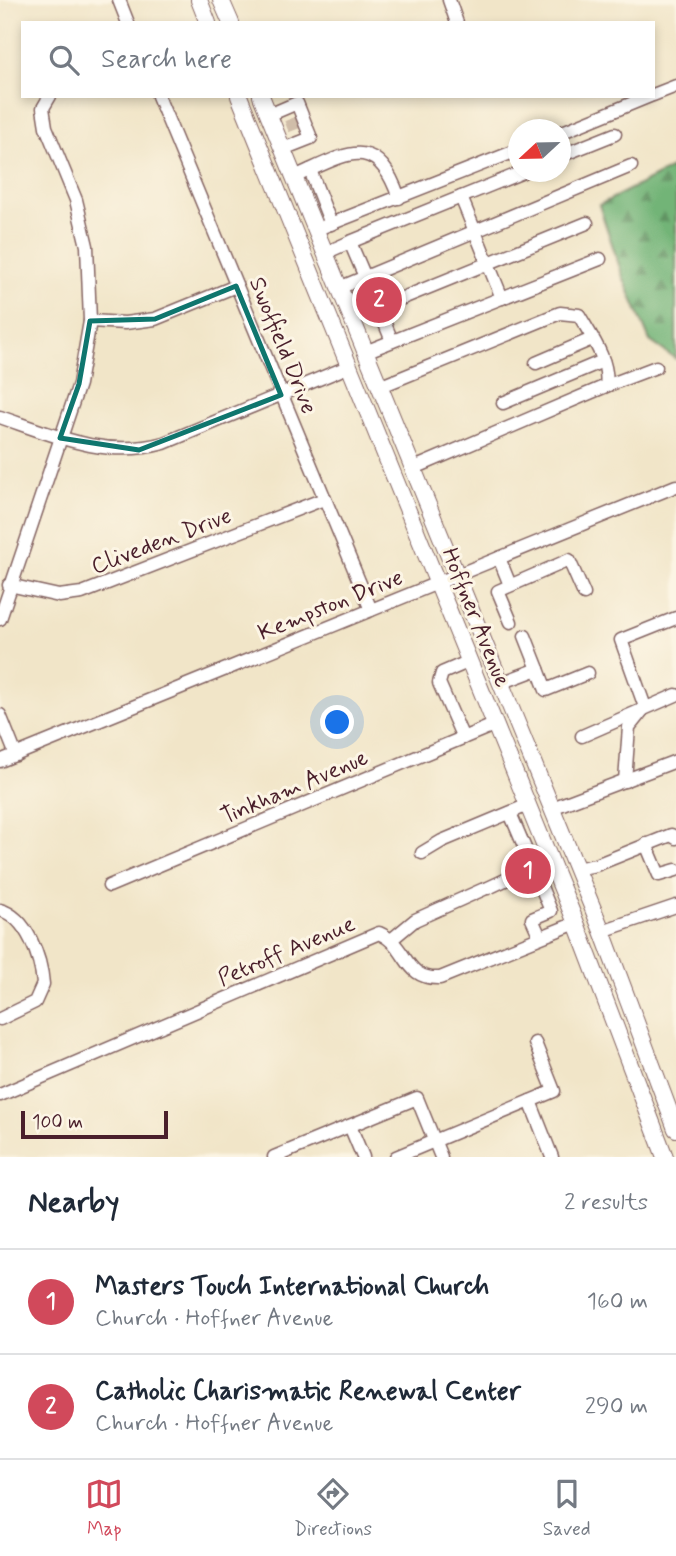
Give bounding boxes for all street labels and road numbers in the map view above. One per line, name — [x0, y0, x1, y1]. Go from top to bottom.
street label: Swoffield Drive — [241, 273, 323, 419]
street label: Cliveden Drive — [87, 501, 236, 582]
street label: Hoffner Avenue — [434, 544, 517, 692]
street label: Kempston Drive — [254, 563, 408, 649]
street label: Tinkham Avenue — [216, 743, 373, 832]
street label: Petroff Avenue — [214, 909, 360, 994]

